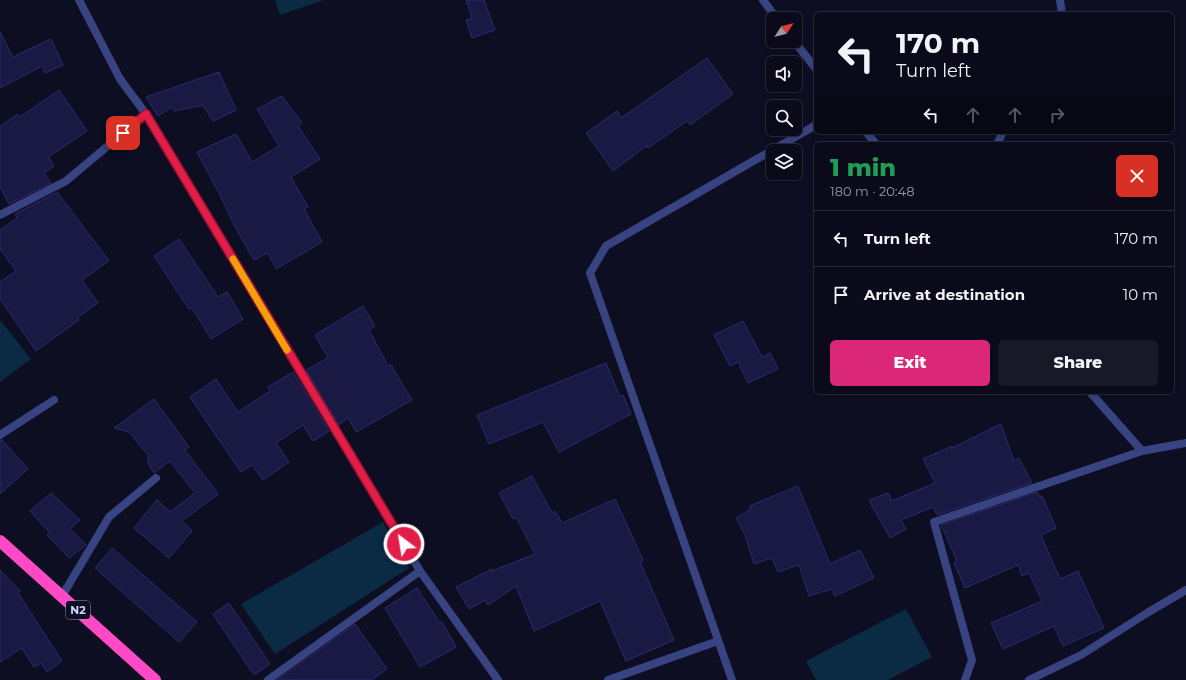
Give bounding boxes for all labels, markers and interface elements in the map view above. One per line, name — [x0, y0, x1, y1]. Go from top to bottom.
north arrow — [766, 12, 802, 48]
map controls — [766, 12, 802, 180]
text: 170 m — [896, 26, 980, 60]
icon: left — [830, 28, 882, 80]
button: sound — [766, 56, 802, 92]
text: Turn left — [896, 60, 971, 82]
button: search — [766, 100, 802, 136]
icon: left — [920, 104, 942, 126]
icon: ahead — [962, 104, 984, 126]
icon: ahead — [1004, 104, 1026, 126]
icon: right — [1046, 104, 1068, 126]
pin — [106, 116, 140, 150]
icon: arrive — [112, 122, 134, 144]
button: layers — [766, 144, 802, 180]
text: 1 min — [830, 153, 896, 182]
button: close — [1116, 155, 1158, 197]
text: 180 m · 20:48 — [830, 183, 915, 199]
icon: left — [830, 228, 852, 250]
text: Turn left — [864, 229, 931, 248]
text: 170 m — [1114, 229, 1158, 248]
icon: arrive — [830, 284, 852, 306]
text: Arrive at destination — [864, 285, 1025, 304]
text: 10 m — [1123, 285, 1158, 304]
button: Exit — [830, 340, 990, 386]
button: Share — [998, 340, 1158, 386]
position arrow — [383, 523, 425, 565]
road number: N2 — [66, 601, 90, 619]

